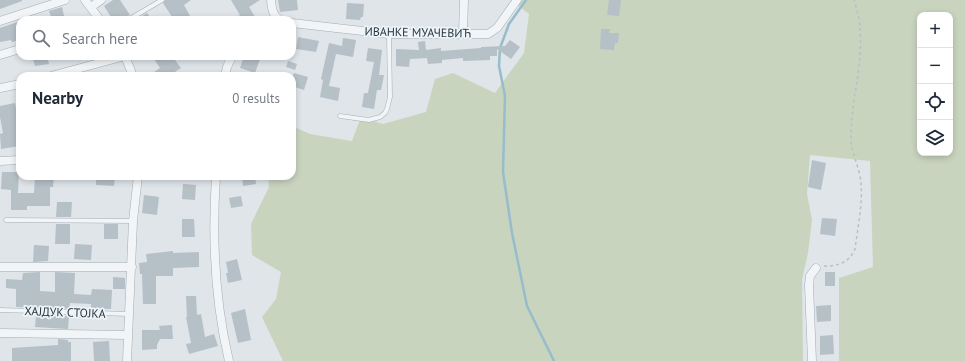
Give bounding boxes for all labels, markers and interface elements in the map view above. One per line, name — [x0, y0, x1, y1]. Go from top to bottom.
map controls — [917, 12, 953, 156]
button: + — [917, 12, 953, 48]
search box — [16, 16, 296, 60]
street label: ИВАНКЕ МУАЧЕВИЋ — [364, 24, 472, 40]
icon: search — [30, 27, 52, 49]
text: Search here — [62, 29, 138, 48]
button: − — [917, 48, 953, 84]
button: locate — [917, 84, 953, 120]
text: Nearby — [32, 87, 83, 109]
text: 0 results — [232, 90, 280, 107]
button: layers — [917, 120, 953, 156]
street label: ХАЈДУК СТОЈКА — [24, 303, 106, 321]

